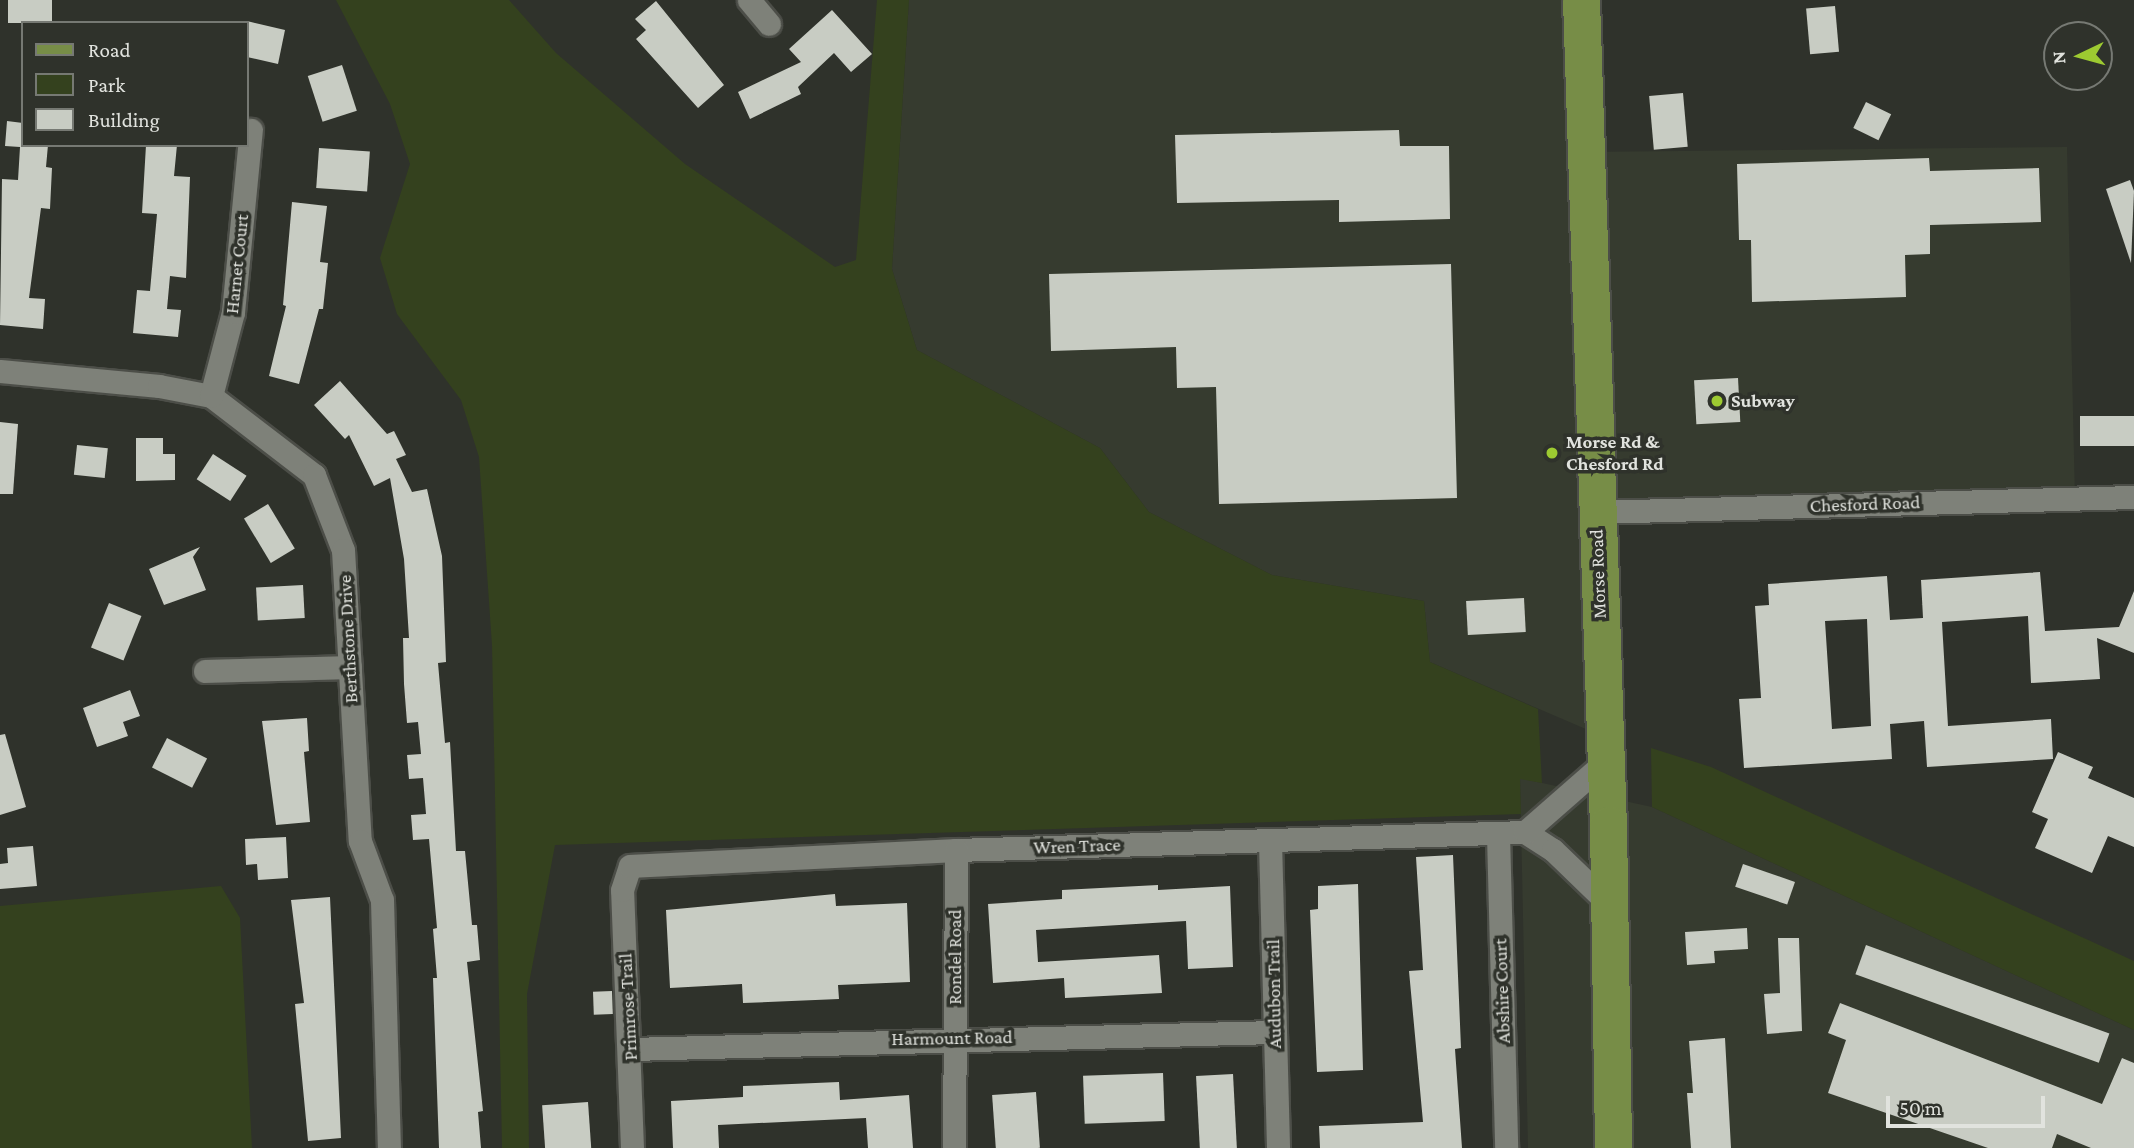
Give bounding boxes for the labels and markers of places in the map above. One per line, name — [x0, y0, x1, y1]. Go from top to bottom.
place label: Subway — [1731, 390, 1795, 412]
marker: Subway — [1709, 393, 1725, 409]
place label: Morse Rd & Chesford Rd — [1566, 431, 1664, 475]
marker: Morse Rd & Chesford Rd — [1544, 445, 1560, 461]

